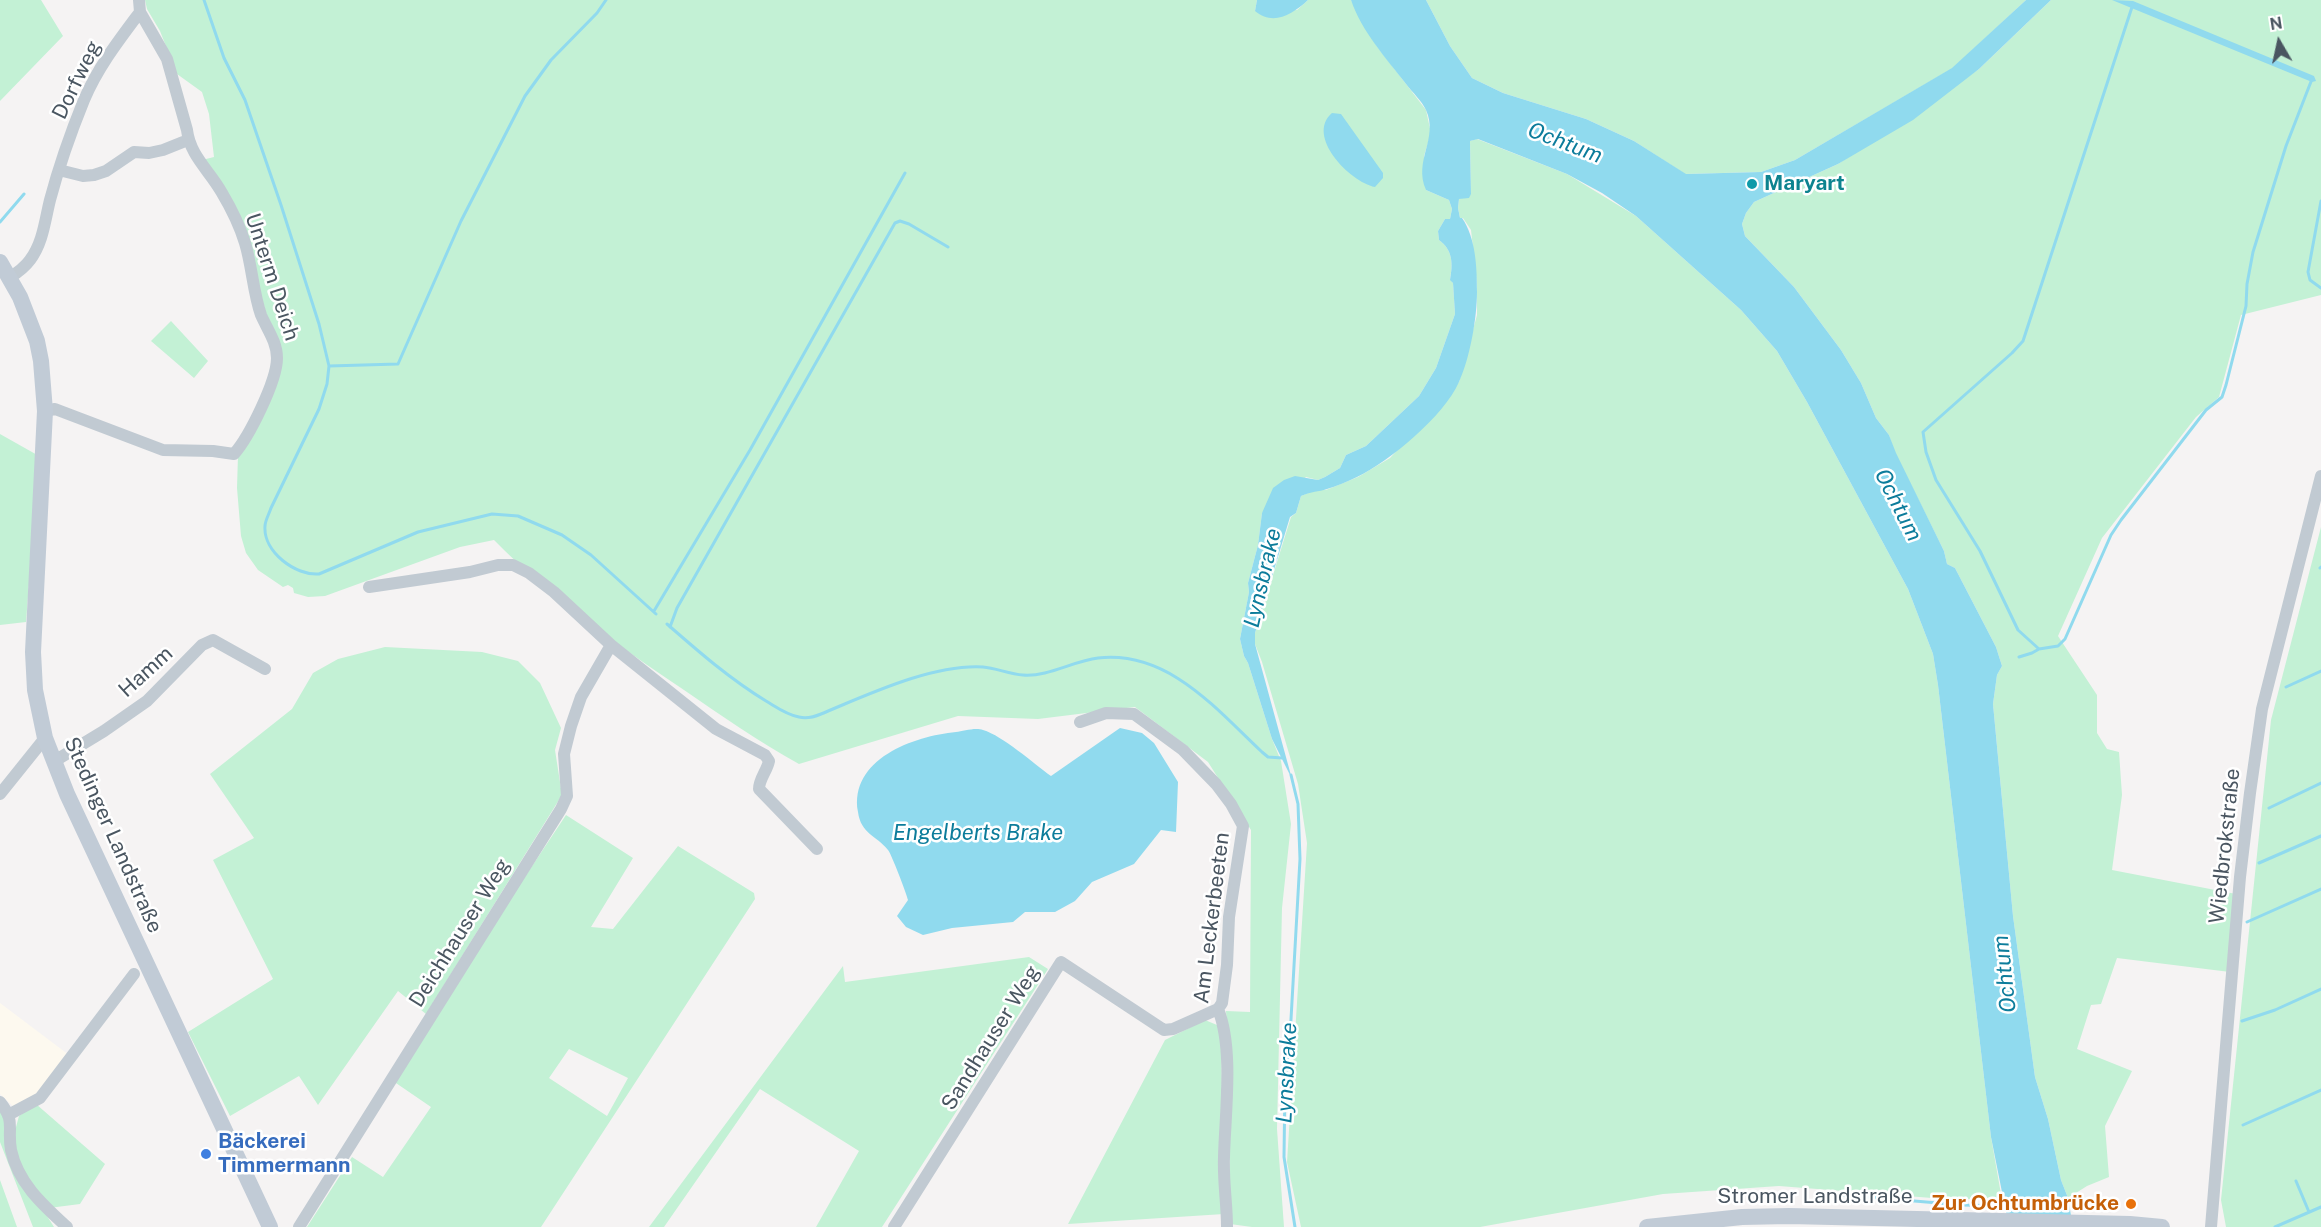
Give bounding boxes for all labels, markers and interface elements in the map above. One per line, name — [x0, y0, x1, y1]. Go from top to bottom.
north arrow — [2249, 12, 2309, 72]
text: N — [2268, 13, 2284, 34]
street label: Dorfweg — [47, 37, 107, 123]
water label: Ochtum — [1524, 117, 1606, 169]
place label: Maryart — [1764, 171, 1845, 197]
marker: Maryart — [1745, 177, 1759, 191]
street label: Unterm Deich — [240, 210, 304, 344]
water label: Ochtum — [1869, 464, 1927, 546]
water label: Lynsbrake — [1239, 526, 1287, 630]
street label: Hamm — [114, 641, 178, 703]
street label: Stedinger Landstraße — [58, 733, 168, 937]
street label: Wiedbrokstraße — [2204, 767, 2246, 925]
water label: Engelberts Brake — [893, 820, 1063, 846]
street label: Am Leckerbeeten — [1189, 831, 1235, 1005]
street label: Deichhauser Weg — [404, 854, 516, 1012]
water label: Ochtum — [1988, 934, 2022, 1014]
street label: Sandhauser Weg — [936, 961, 1046, 1115]
water label: Lynsbrake — [1271, 1022, 1303, 1124]
place label: Bäckerei Timmermann — [218, 1129, 351, 1179]
marker: Bäckerei Timmermann — [199, 1147, 213, 1161]
street label: Stromer Landstraße — [1717, 1184, 1913, 1210]
place label: Zur Ochtumbrücke — [1931, 1191, 2119, 1217]
marker: Zur Ochtumbrücke — [2124, 1197, 2138, 1211]

